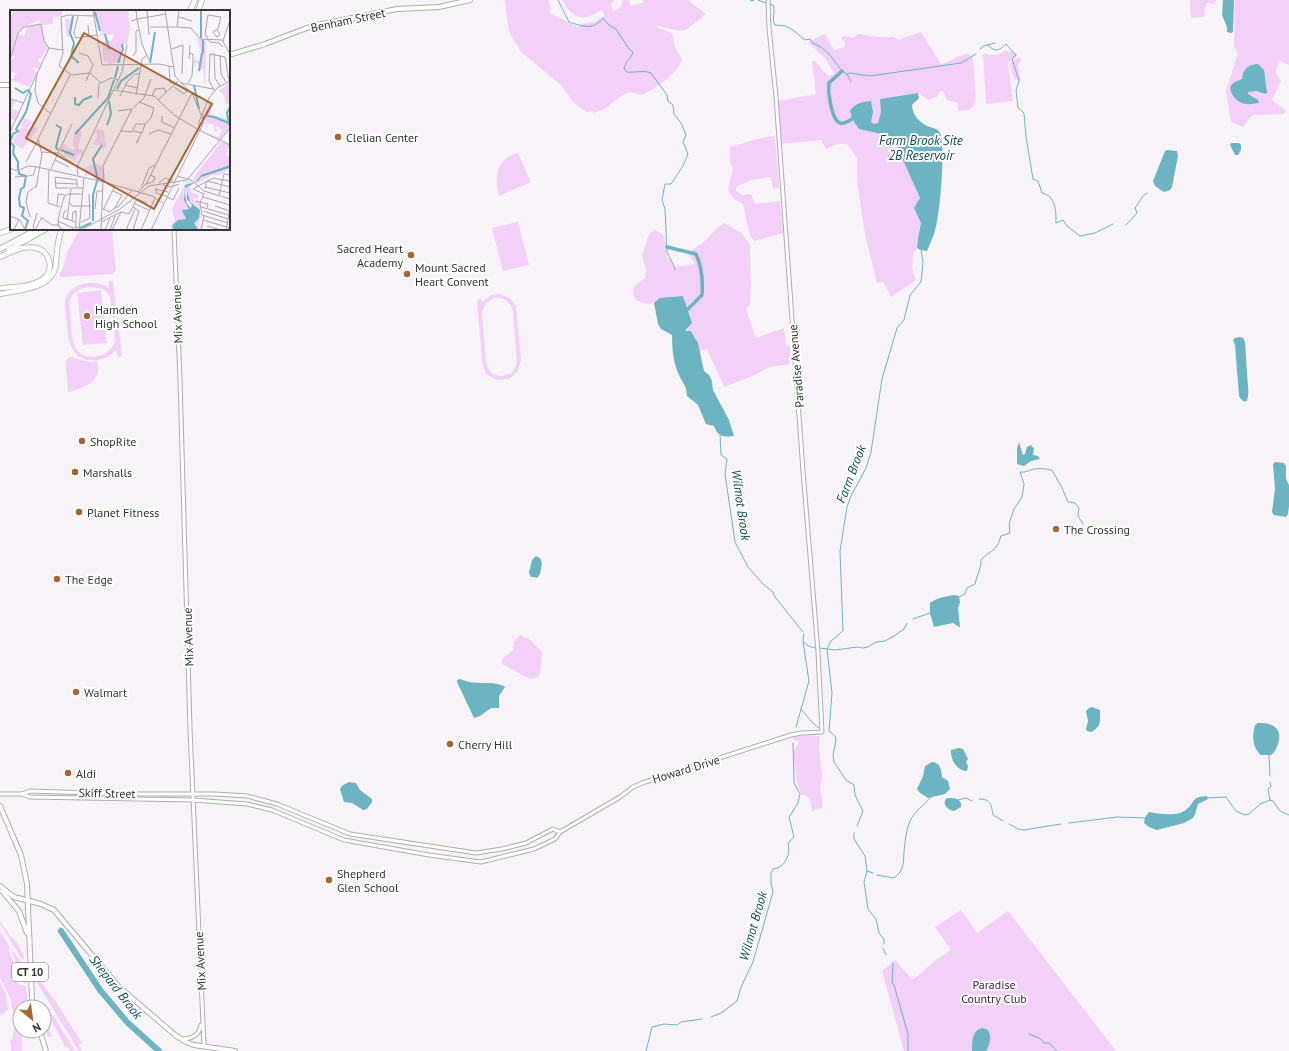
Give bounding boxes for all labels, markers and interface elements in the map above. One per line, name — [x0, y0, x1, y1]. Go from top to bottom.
street label: Benham Street — [309, 5, 387, 35]
inset map — [10, 10, 230, 230]
place label: Clelian Center — [346, 130, 418, 145]
marker: Clelian Center — [333, 132, 343, 142]
water label: Farm Brook Site 2B Reservoir — [879, 132, 963, 164]
place label: Sacred Heart Academy — [337, 241, 403, 270]
marker: Sacred Heart Academy — [406, 250, 416, 260]
place label: Mount Sacred Heart Convent — [415, 260, 489, 289]
marker: Mount Sacred Heart Convent — [402, 269, 412, 279]
street label: Mix Avenue — [168, 284, 186, 344]
place label: Hamden High School — [95, 302, 158, 331]
marker: Hamden High School — [82, 311, 92, 321]
street label: Paradise Avenue — [785, 324, 807, 408]
place label: ShopRite — [90, 434, 136, 449]
marker: ShopRite — [77, 436, 87, 446]
water label: Farm Brook — [832, 442, 870, 505]
place label: Marshalls — [83, 465, 132, 480]
marker: Marshalls — [70, 467, 80, 477]
water label: Wilmot Brook — [728, 469, 755, 543]
place label: Planet Fitness — [87, 505, 159, 520]
marker: Planet Fitness — [74, 507, 84, 517]
place label: The Crossing — [1064, 522, 1130, 537]
marker: The Crossing — [1051, 524, 1061, 534]
place label: The Edge — [65, 572, 113, 587]
marker: The Edge — [52, 574, 62, 584]
street label: Mix Avenue — [179, 607, 197, 667]
place label: Walmart — [84, 685, 127, 700]
marker: Walmart — [71, 687, 81, 697]
place label: Cherry Hill — [458, 737, 513, 752]
marker: Cherry Hill — [445, 739, 455, 749]
street label: Howard Drive — [650, 752, 722, 786]
place label: Aldi — [76, 766, 96, 781]
marker: Aldi — [63, 768, 73, 778]
street label: Skiff Street — [78, 785, 136, 801]
place label: Shepherd Glen School — [337, 866, 399, 895]
marker: Shepherd Glen School — [324, 875, 334, 885]
water label: Wilmot Brook — [735, 888, 771, 963]
street label: Mix Avenue — [191, 931, 209, 991]
water label: Shepard Brook — [86, 951, 147, 1023]
road number: CT 10 — [12, 963, 48, 981]
park label: Paradise Country Club — [961, 977, 1027, 1006]
north arrow — [12, 999, 52, 1039]
text: N — [30, 1020, 43, 1036]

